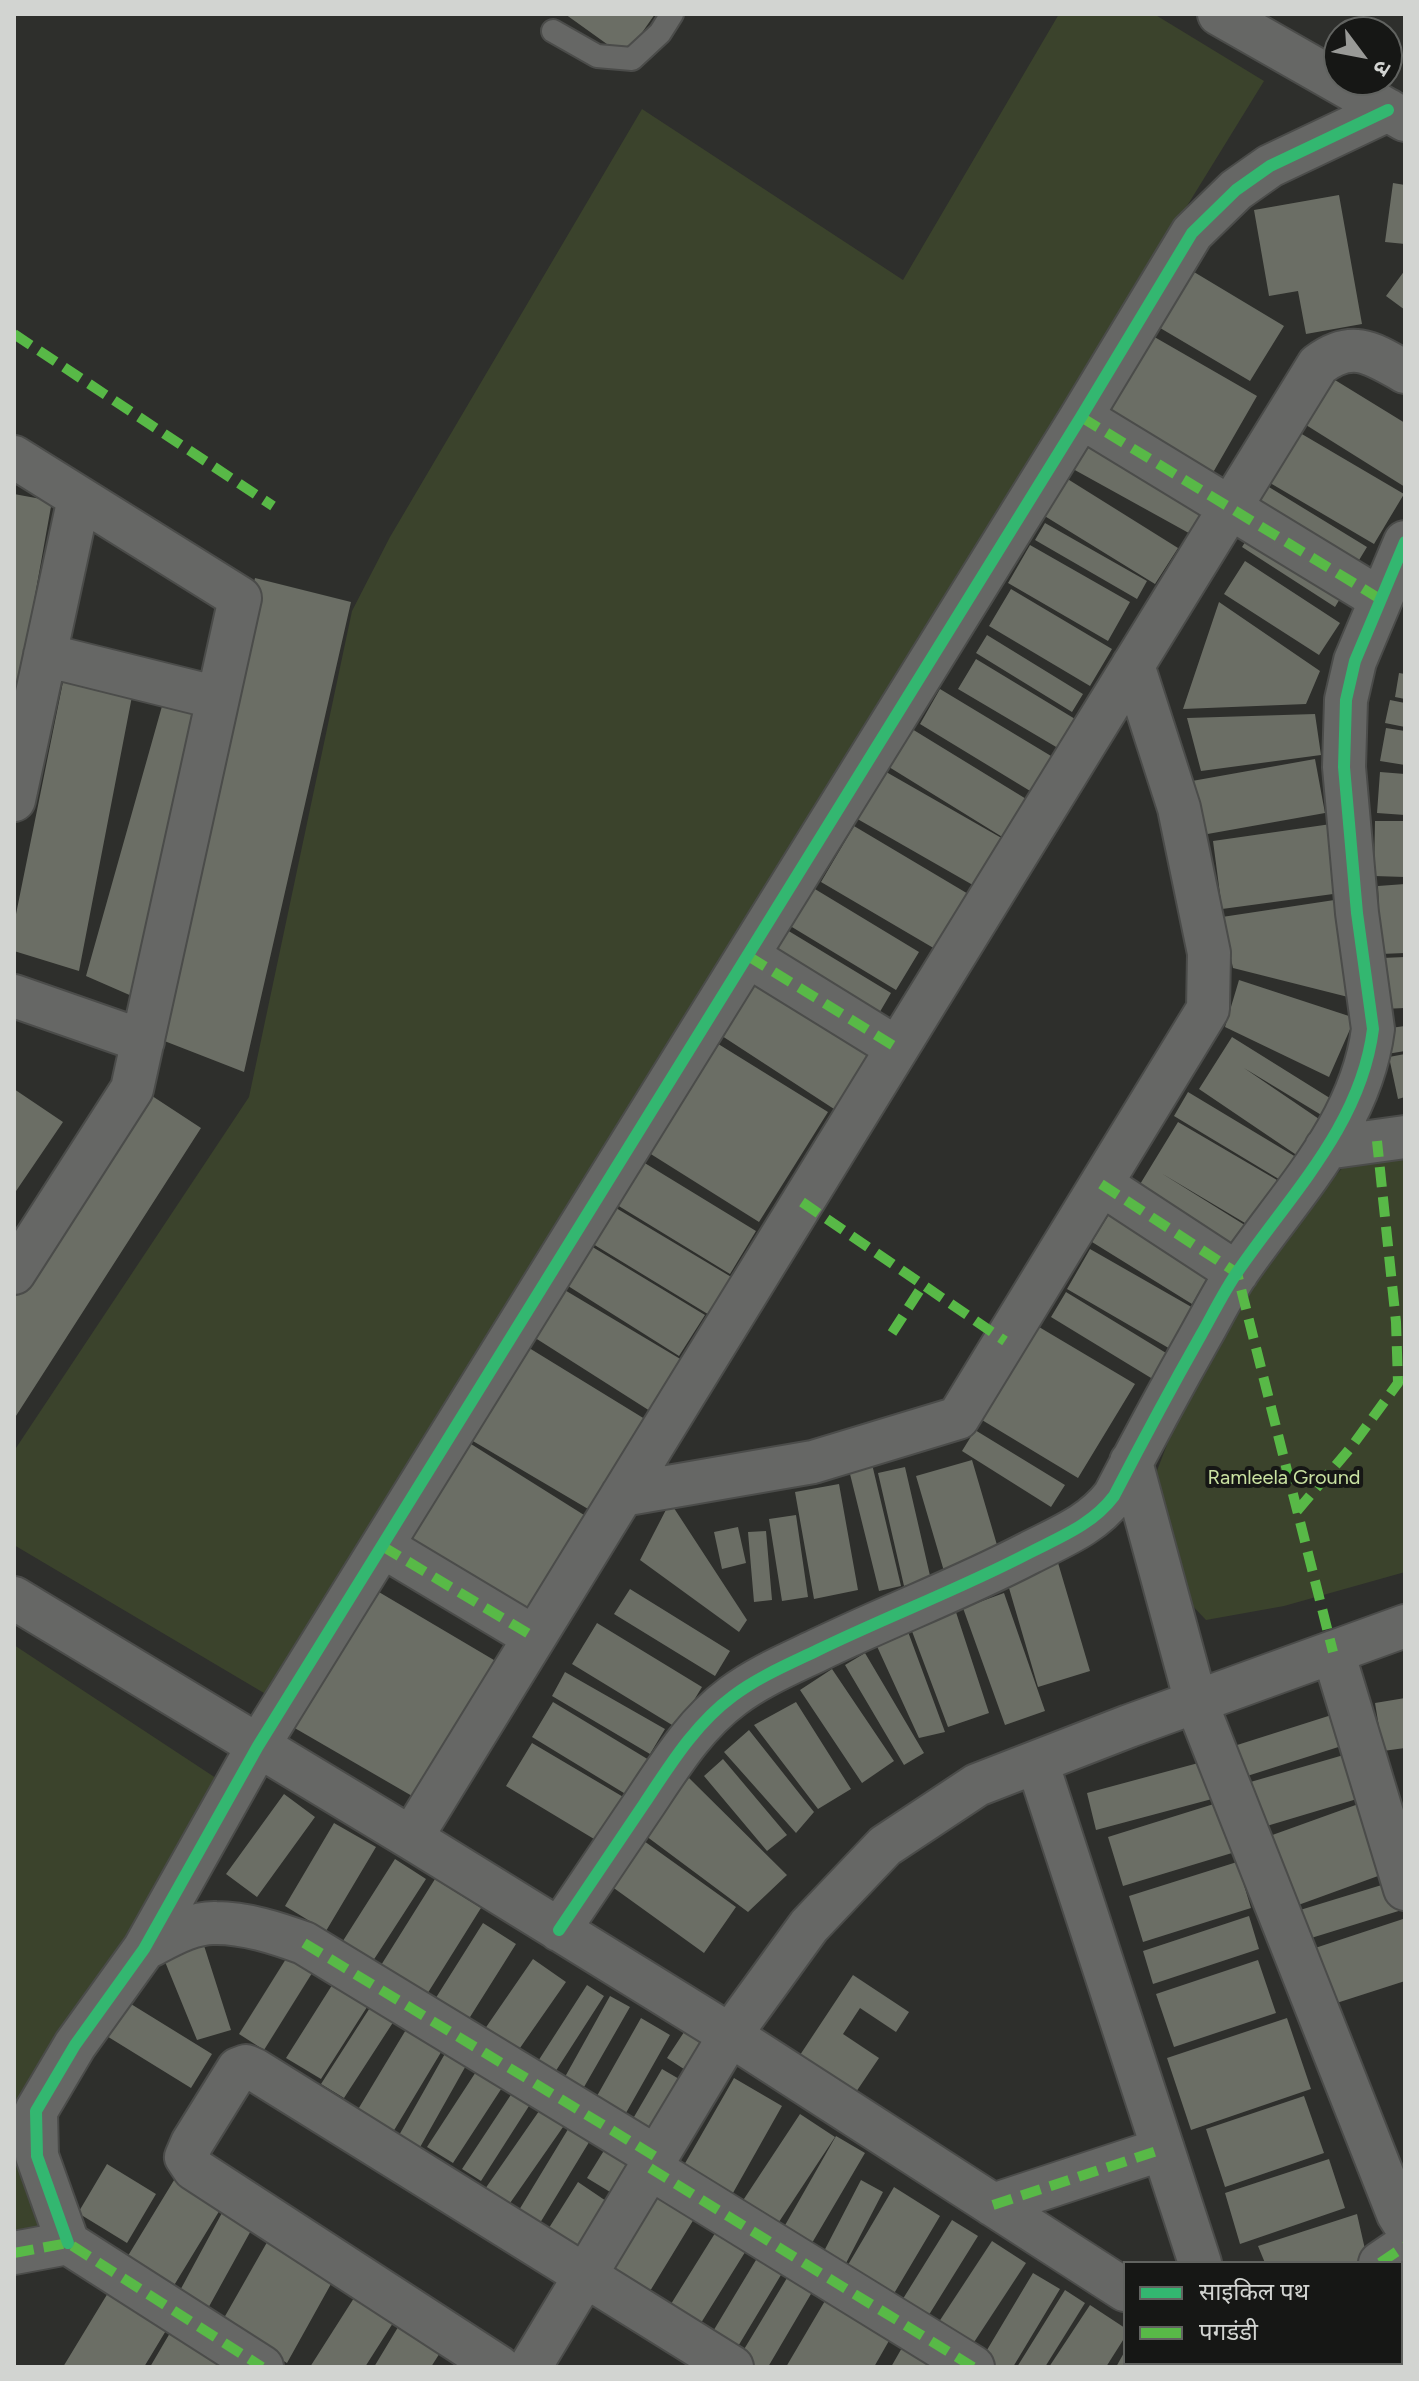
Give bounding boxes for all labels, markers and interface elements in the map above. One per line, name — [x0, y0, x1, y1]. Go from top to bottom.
north arrow — [1323, 16, 1403, 96]
text: उ — [1367, 55, 1397, 81]
park label: Ramleela Ground — [1207, 1466, 1361, 1490]
legend — [1123, 2261, 1403, 2365]
text: साइकिल पथ — [1199, 2277, 1309, 2306]
text: पगडंडी — [1199, 2317, 1258, 2346]

